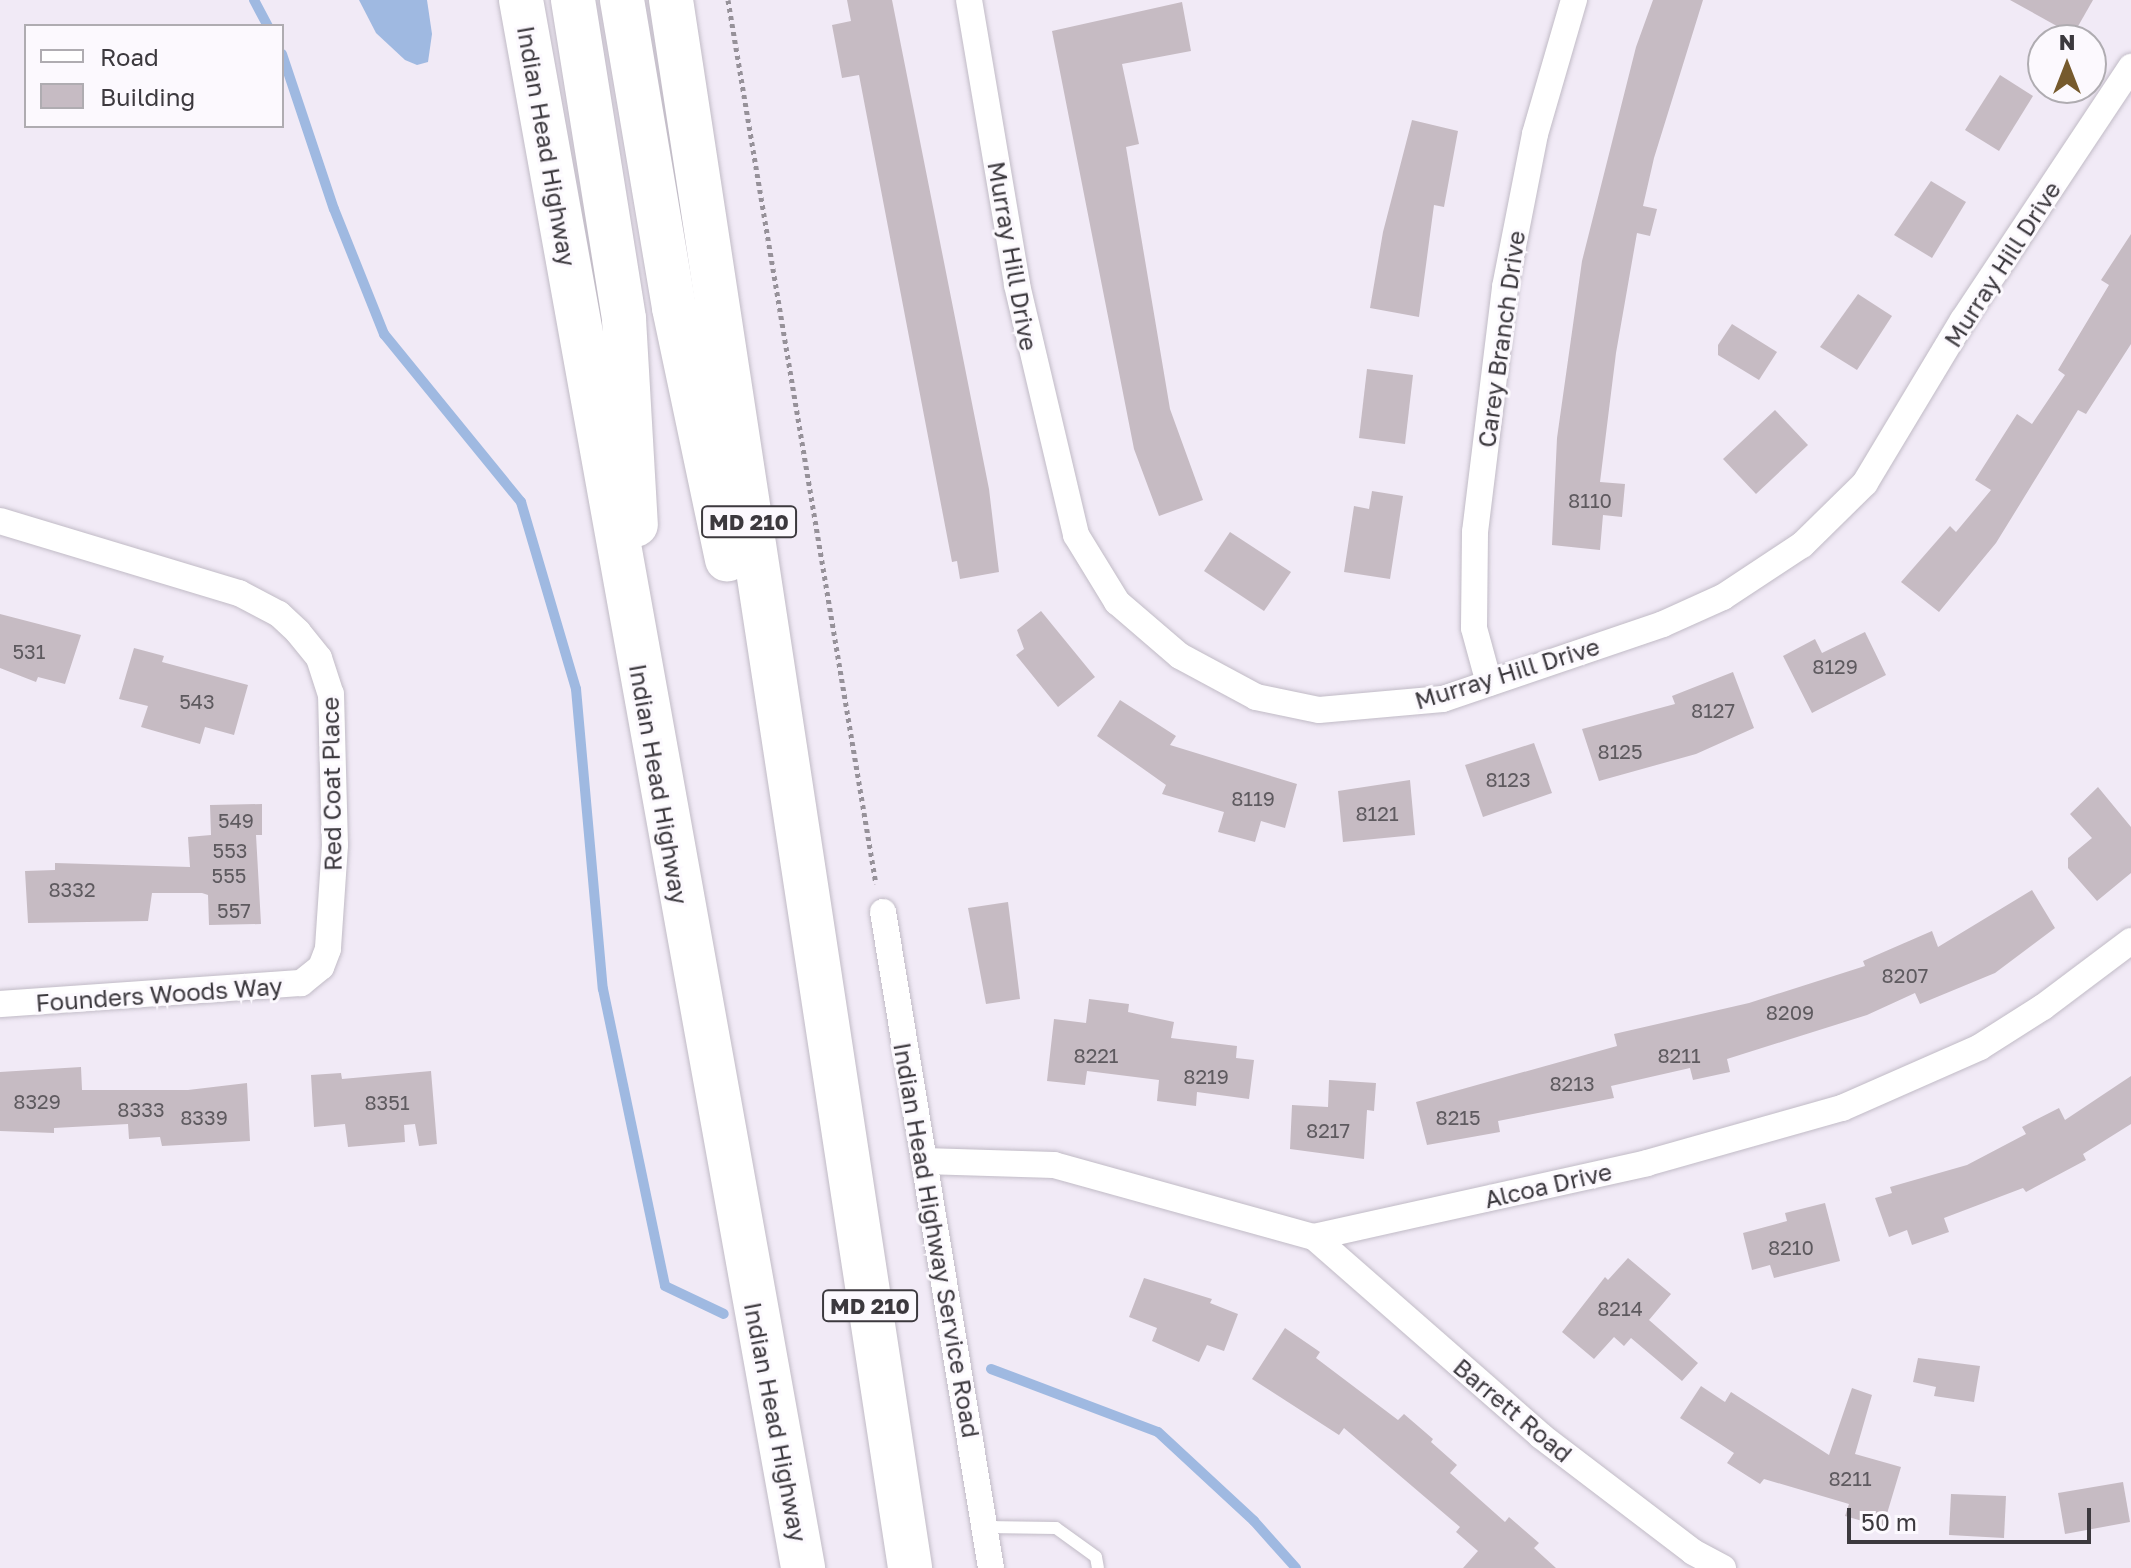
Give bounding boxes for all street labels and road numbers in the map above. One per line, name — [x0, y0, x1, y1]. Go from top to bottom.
street label: Indian Head Highway — [512, 23, 582, 269]
street label: Murray Hill Drive — [982, 159, 1044, 353]
street label: Murray Hill Drive — [1938, 176, 2066, 352]
street label: Carey Branch Drive — [1472, 229, 1530, 449]
road number: MD 210 — [701, 504, 797, 540]
street label: Murray Hill Drive — [1411, 631, 1603, 715]
street label: Indian Head Highway — [624, 661, 694, 907]
street label: Red Coat Place — [315, 697, 347, 871]
street label: Founders Woods Way — [35, 971, 283, 1017]
street label: Indian Head Highway Service Road — [888, 1040, 986, 1440]
street label: Alcoa Drive — [1482, 1156, 1614, 1214]
road number: MD 210 — [822, 1288, 918, 1324]
street label: Indian Head Highway — [739, 1300, 813, 1544]
street label: Barrett Road — [1448, 1352, 1578, 1468]

